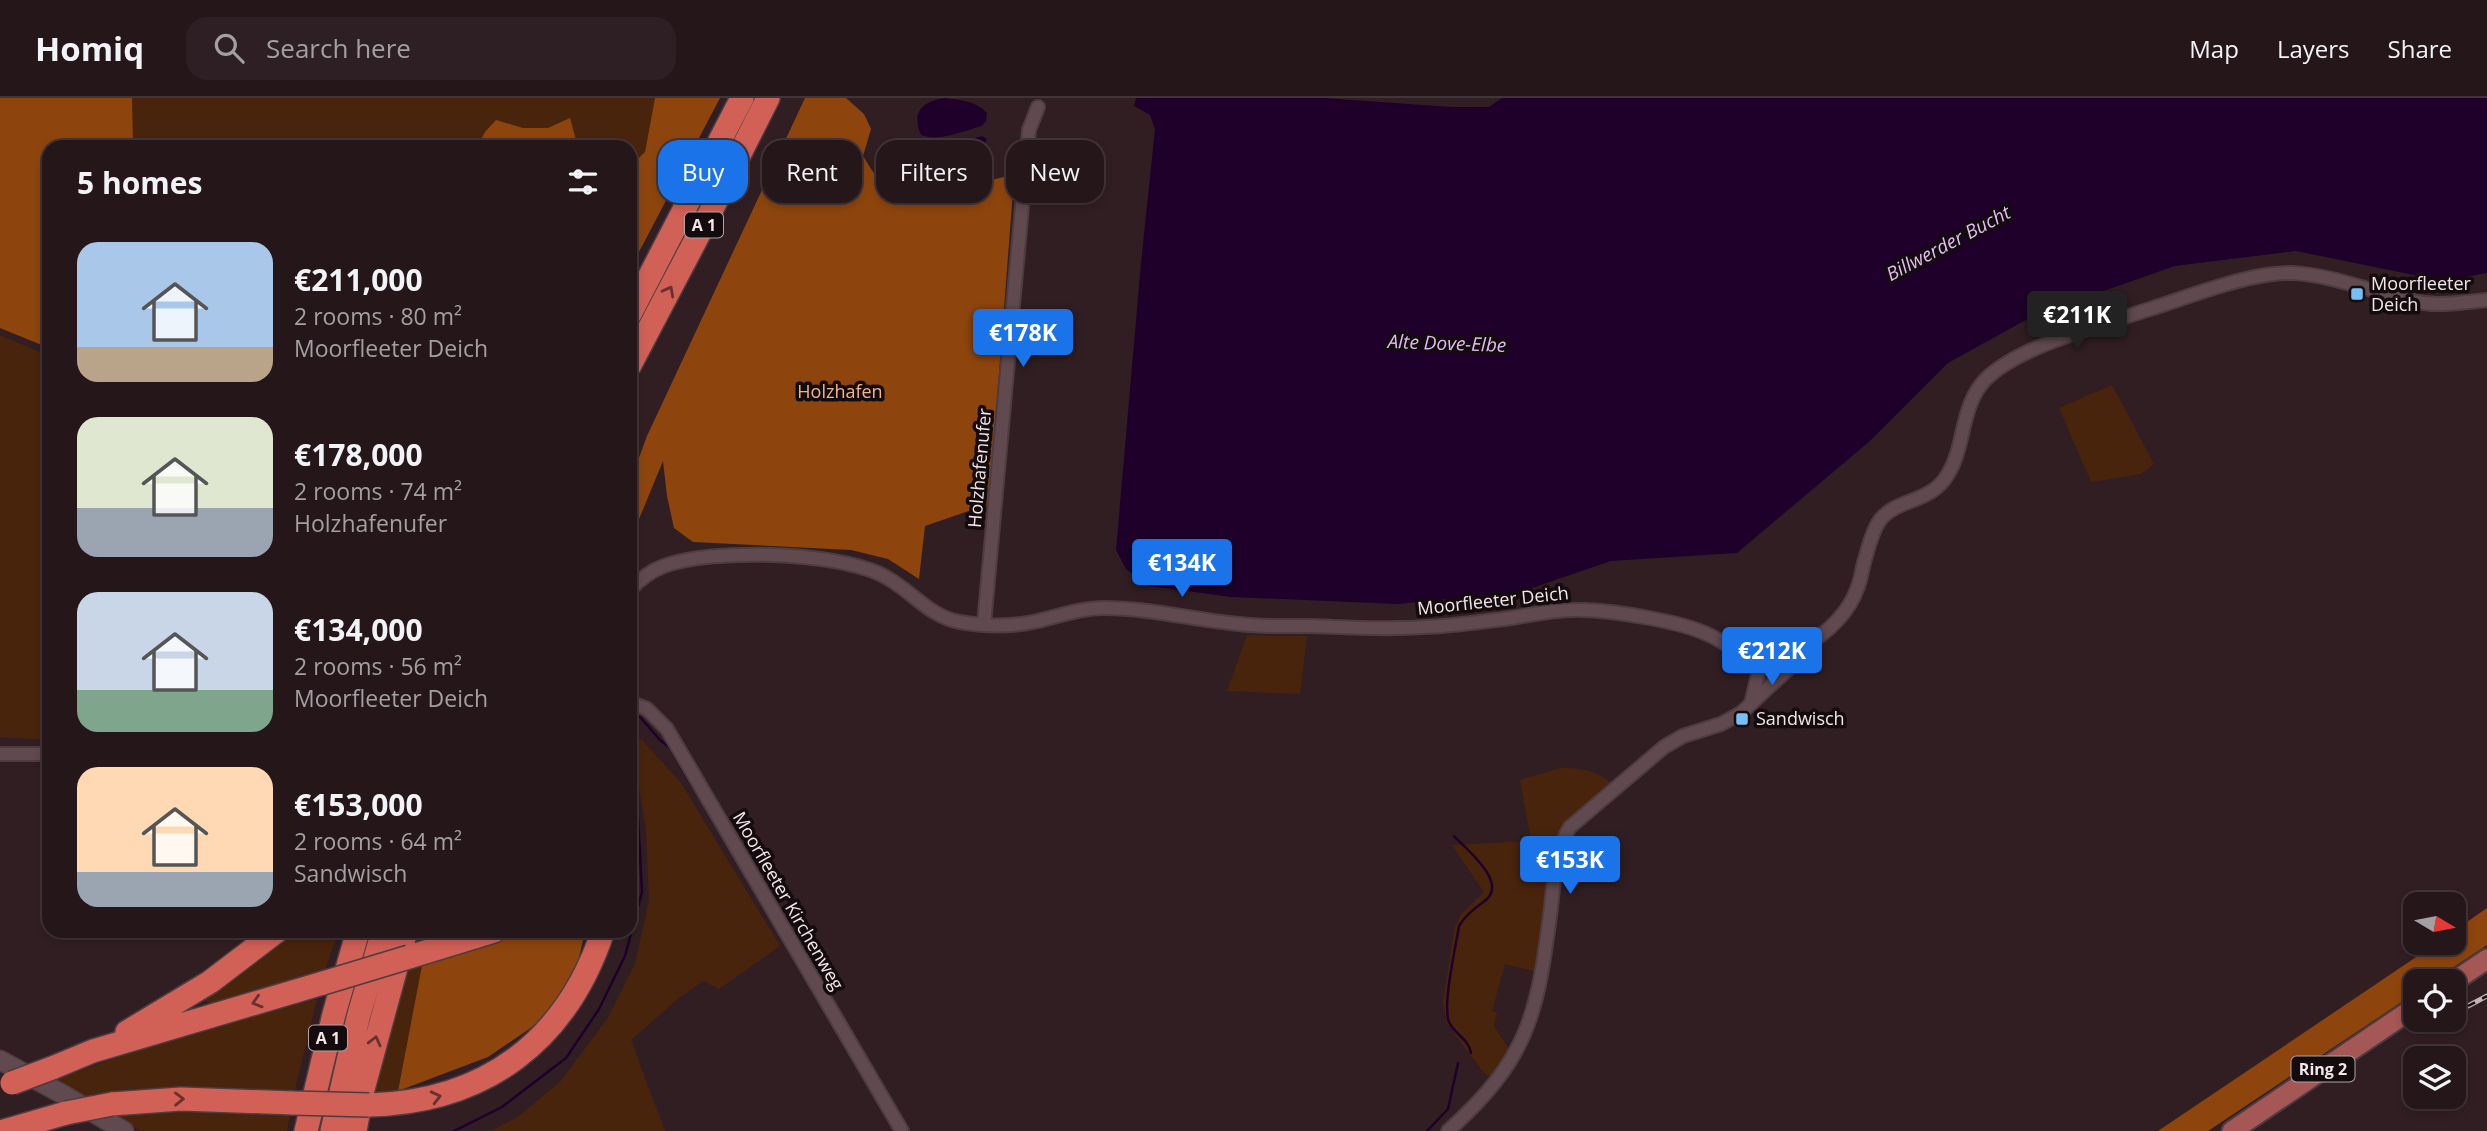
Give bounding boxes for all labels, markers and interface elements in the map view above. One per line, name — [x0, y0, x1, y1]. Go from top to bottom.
search box — [186, 17, 676, 80]
text: Homiq — [35, 26, 144, 71]
icon: search — [210, 29, 248, 67]
text: Search here — [266, 30, 411, 66]
text: Map — [2189, 32, 2239, 65]
text: Layers — [2277, 32, 2350, 65]
text: Share — [2388, 32, 2452, 65]
chip: Buy — [658, 140, 748, 203]
chip: Rent — [762, 140, 862, 203]
chip: Filters — [876, 140, 992, 203]
chip: New — [1006, 140, 1104, 203]
text: 5 homes — [77, 162, 202, 203]
icon: filters — [564, 163, 602, 201]
water label: Billwerder Bucht — [1881, 199, 2015, 287]
road number: A 1 — [685, 212, 723, 238]
text: €211,000 — [294, 259, 423, 300]
icon: home — [133, 270, 217, 354]
place label: Moorfleeter Deich — [2371, 271, 2472, 316]
one-way arrow — [661, 285, 674, 298]
marker: Moorfleeter Deich — [2349, 286, 2365, 302]
pin: €211K — [2028, 292, 2126, 351]
text: €211K — [2043, 298, 2111, 330]
text: 2 rooms · 80 m² — [294, 300, 462, 332]
pin: €178K — [974, 310, 1072, 369]
text: €178K — [989, 316, 1057, 348]
water label: Alte Dove-Elbe — [1385, 328, 1507, 358]
text: Moorfleeter Deich — [294, 332, 488, 364]
park label: Holzhafen — [797, 379, 883, 403]
street label: Holzhafenufer — [962, 407, 996, 529]
text: €178,000 — [294, 434, 423, 475]
icon: home — [133, 445, 217, 529]
text: 2 rooms · 74 m² — [294, 475, 462, 507]
text: Holzhafenufer — [294, 507, 447, 539]
pin: €134K — [1133, 540, 1231, 599]
text: €134K — [1148, 546, 1216, 578]
street label: Moorfleeter Deich — [1416, 580, 1570, 620]
text: €134,000 — [294, 609, 423, 650]
icon: home — [133, 620, 217, 704]
pin: €212K — [1723, 628, 1821, 687]
text: €212K — [1738, 634, 1806, 666]
text: 2 rooms · 56 m² — [294, 650, 462, 682]
text: Moorfleeter Deich — [294, 682, 488, 714]
place label: Sandwisch — [1756, 706, 1845, 730]
marker: Sandwisch — [1734, 711, 1750, 727]
text: €153,000 — [294, 784, 423, 825]
icon: home — [133, 795, 217, 879]
street label: Moorfleeter Kirchenweg — [728, 807, 850, 994]
text: 2 rooms · 64 m² — [294, 825, 462, 857]
pin: €153K — [1521, 836, 1619, 896]
text: €153K — [1536, 843, 1604, 875]
text: Sandwisch — [294, 857, 407, 889]
north arrow — [2403, 892, 2466, 956]
map controls — [2403, 892, 2466, 1109]
button: locate — [2403, 969, 2466, 1032]
one-way arrow — [251, 993, 263, 1008]
road number: A 1 — [309, 1026, 347, 1050]
one-way arrow — [367, 1035, 381, 1047]
button: layers — [2403, 1046, 2466, 1109]
road number: Ring 2 — [2292, 1057, 2354, 1082]
one-way arrow — [430, 1091, 442, 1105]
one-way arrow — [174, 1092, 185, 1107]

